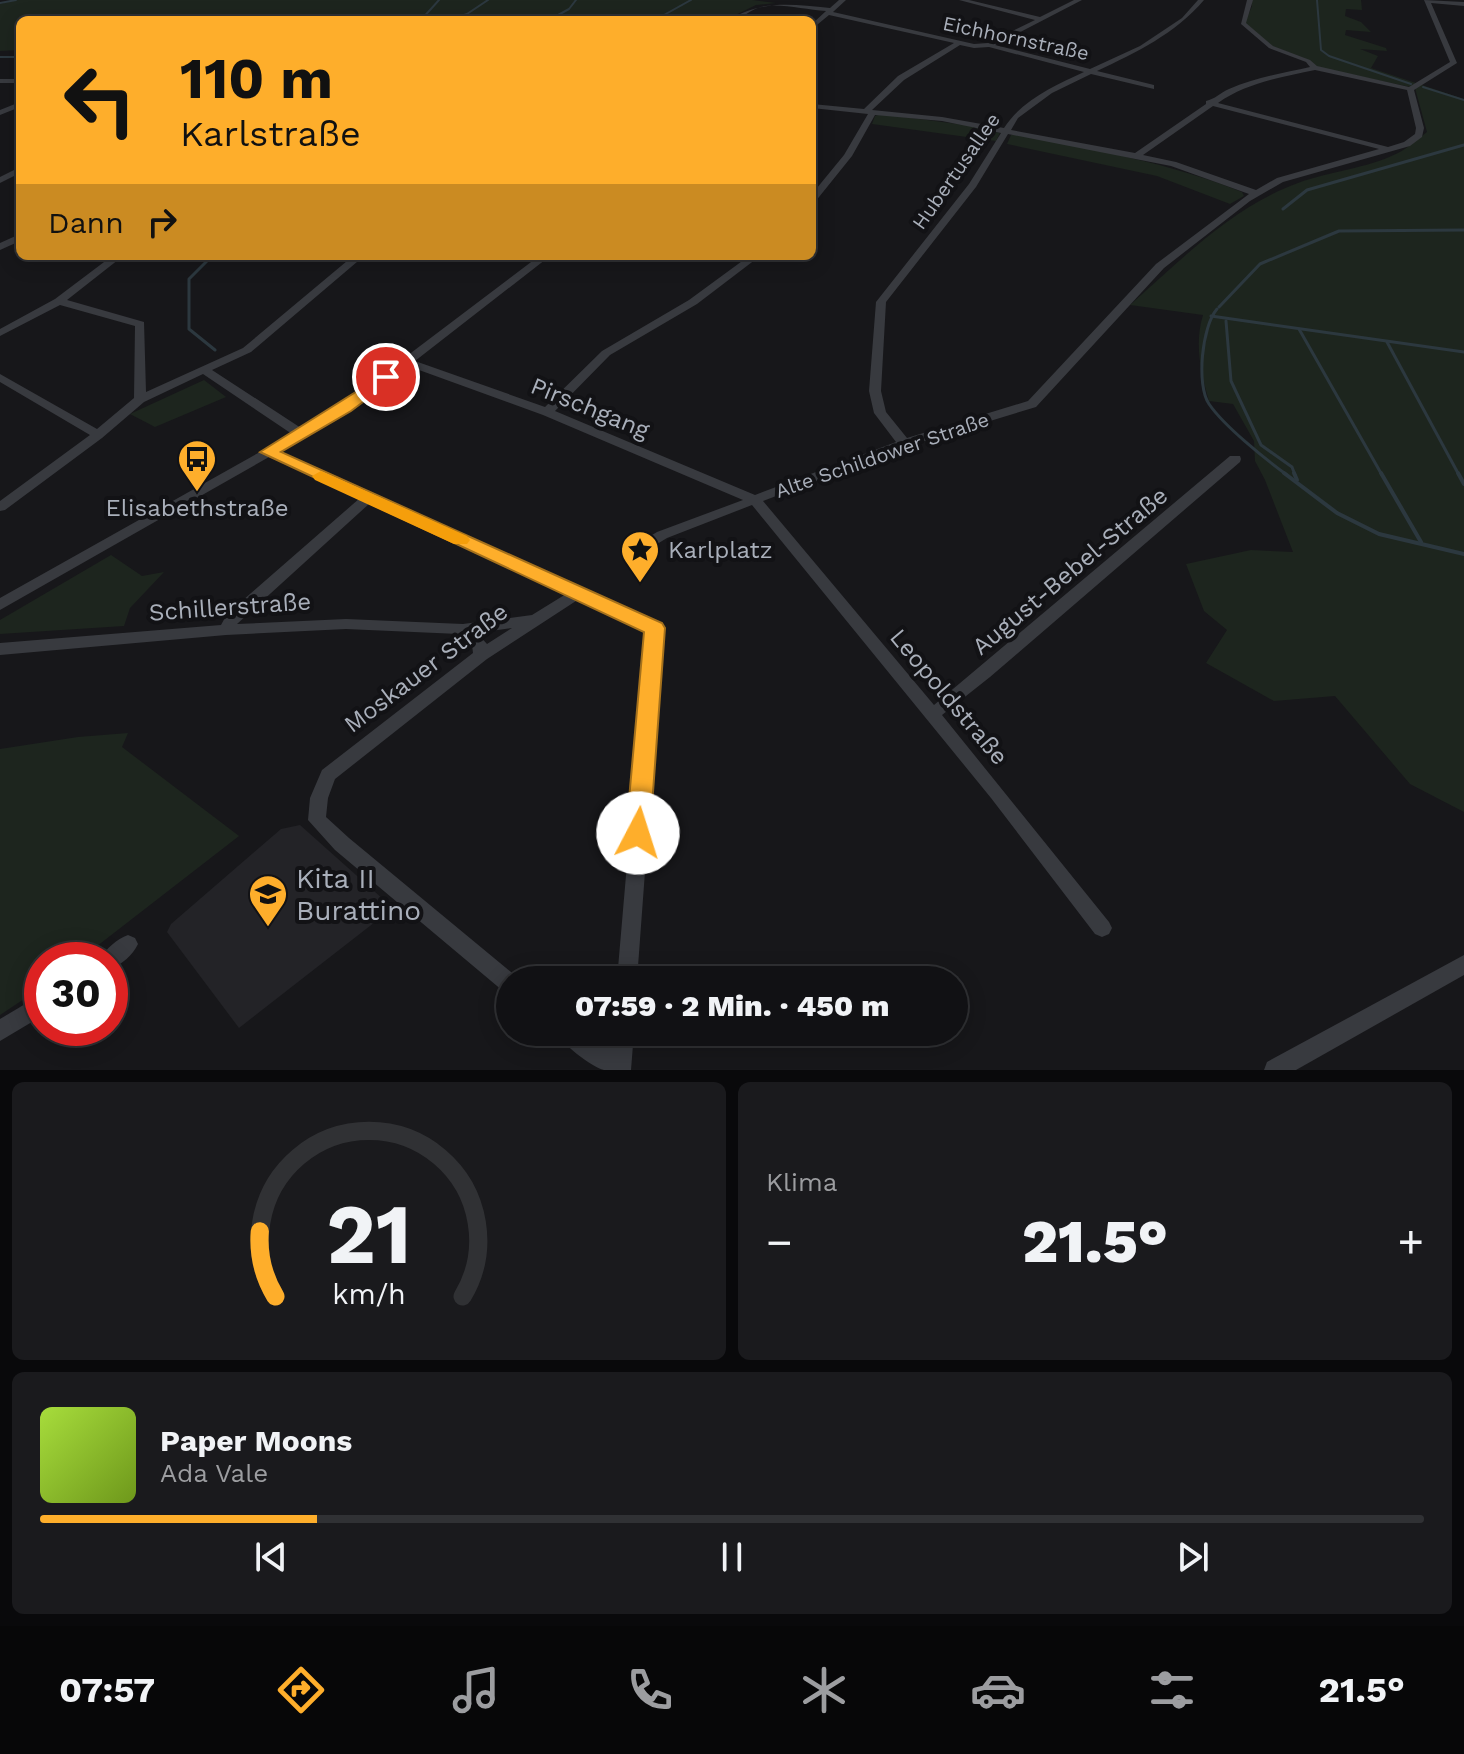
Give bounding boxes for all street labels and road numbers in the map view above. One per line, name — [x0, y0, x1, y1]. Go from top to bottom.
street label: Eichhornstraße — [941, 11, 1091, 65]
street label: Hubertusallee — [907, 108, 1005, 234]
street label: Pirschgang — [527, 372, 654, 445]
street label: Alte Schildower Straße — [772, 407, 992, 503]
street label: August-Bebel-Straße — [967, 481, 1173, 661]
street label: Schillerstraße — [148, 587, 312, 627]
street label: Moskauer Straße — [339, 597, 513, 739]
street label: Leopoldstraße — [884, 623, 1014, 771]

